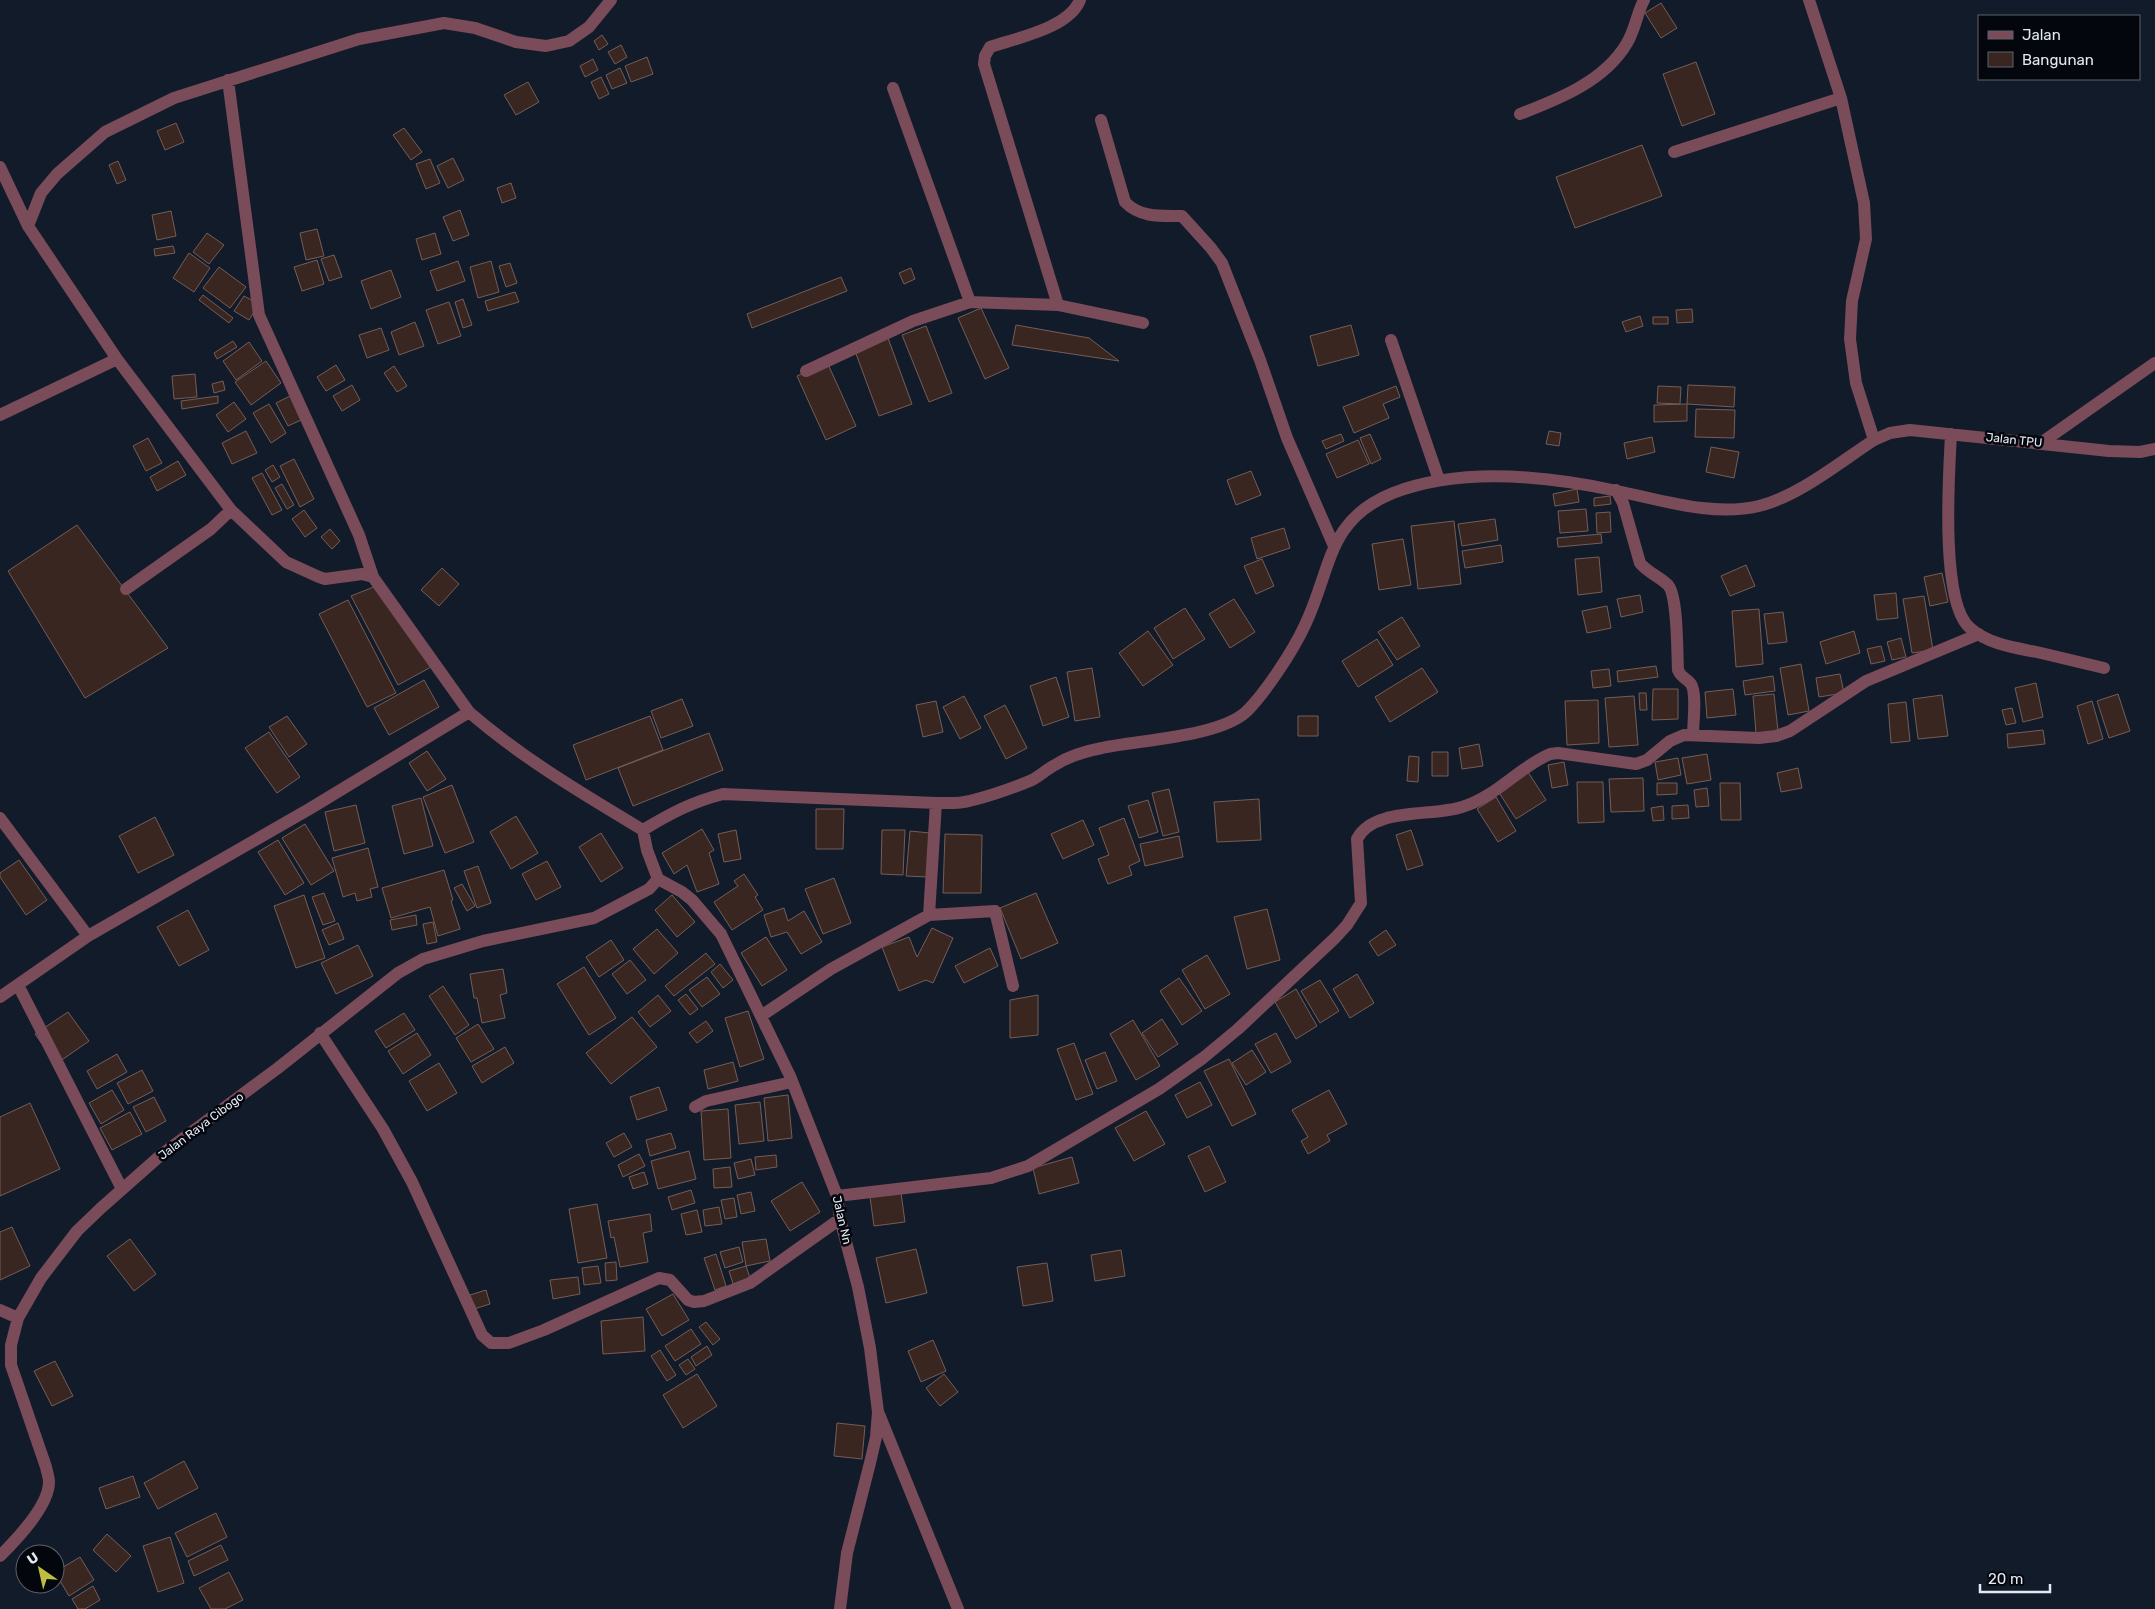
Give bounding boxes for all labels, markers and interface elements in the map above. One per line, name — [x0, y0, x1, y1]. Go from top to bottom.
legend — [1978, 15, 2140, 80]
text: Jalan — [2022, 26, 2061, 44]
text: Bangunan — [2022, 51, 2094, 69]
street label: Jalan TPU — [1985, 430, 2043, 450]
street label: Jalan Raya Cibogo — [156, 1089, 247, 1163]
street label: Jalan Nn — [830, 1194, 854, 1246]
north arrow — [15, 1544, 65, 1594]
text: U — [24, 1549, 42, 1569]
scale bar — [1980, 1562, 2050, 1594]
text: 20 m — [1988, 1570, 2023, 1588]

